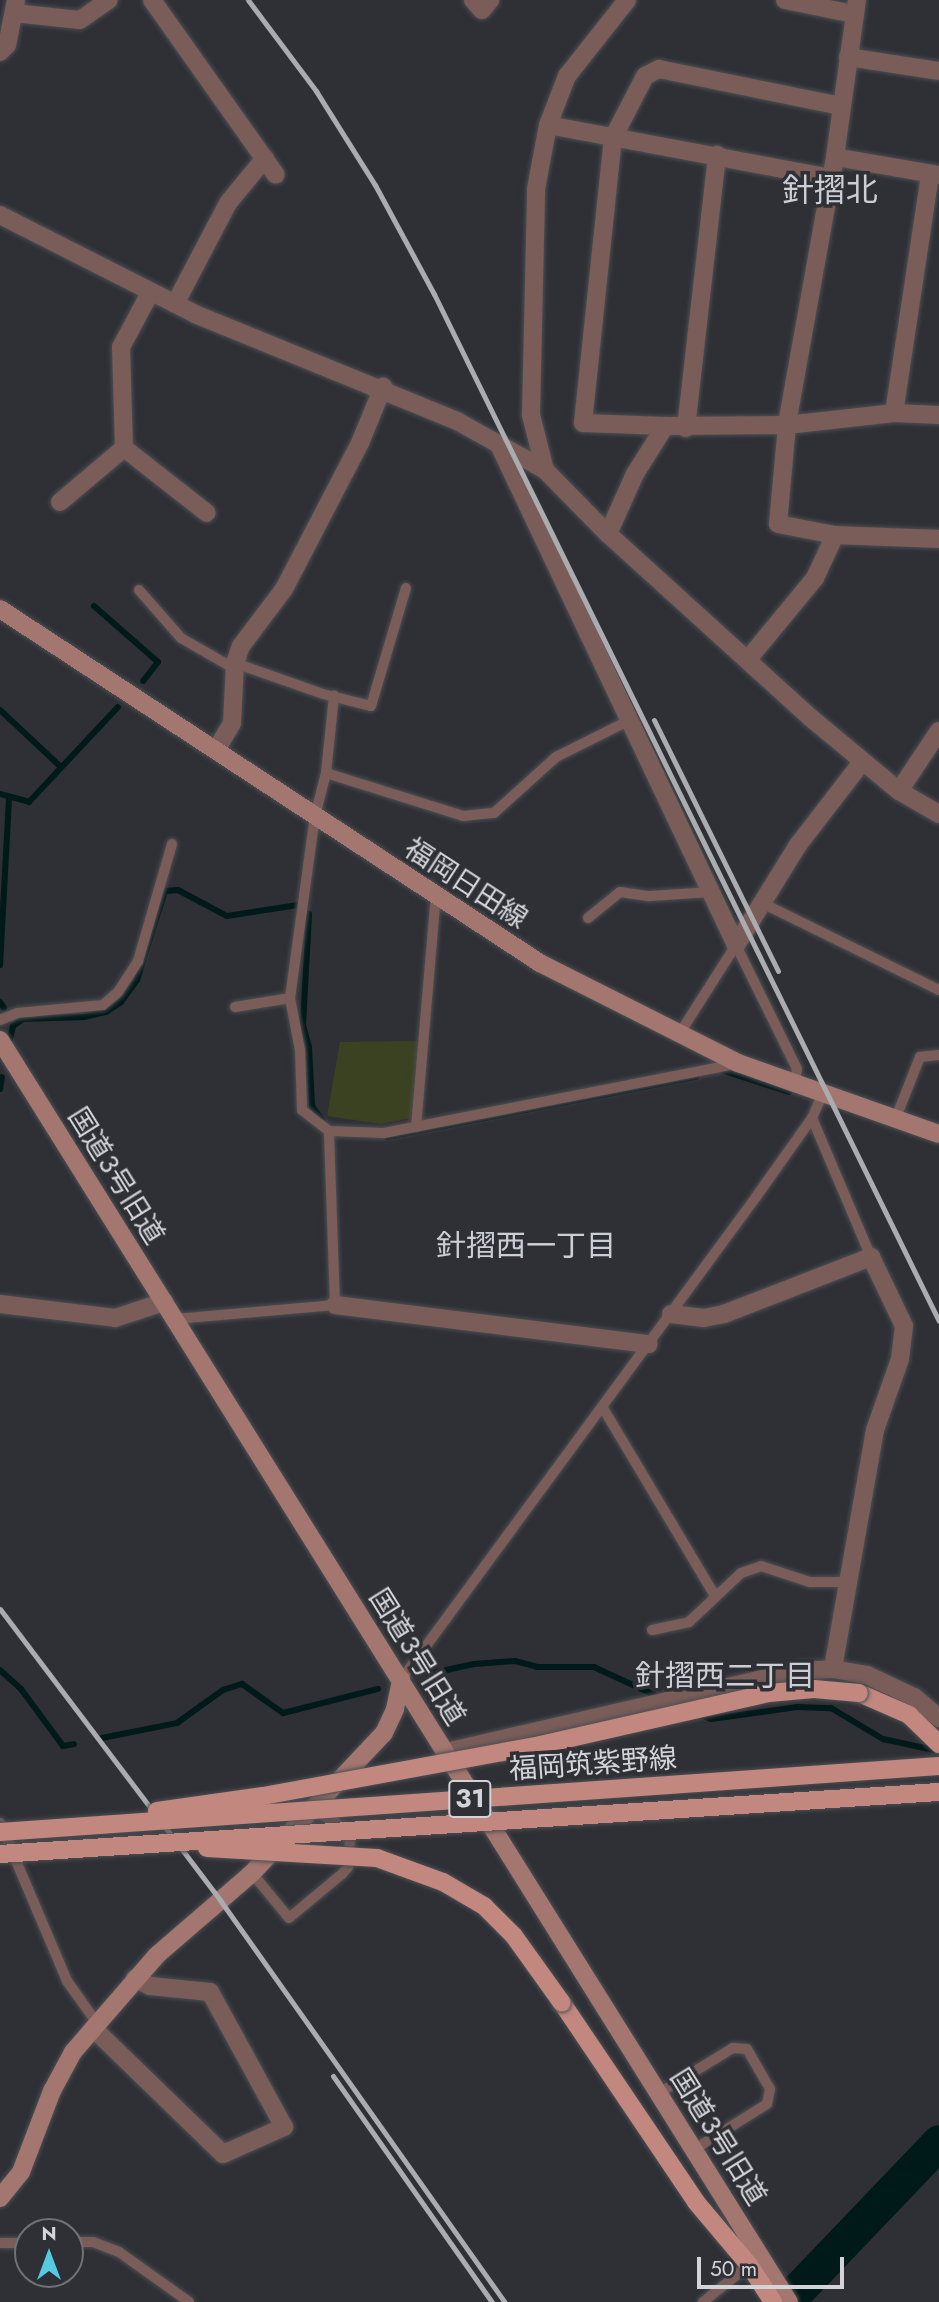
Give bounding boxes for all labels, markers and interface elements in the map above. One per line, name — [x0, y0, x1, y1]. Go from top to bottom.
district label: 針摺北 — [782, 171, 878, 209]
street label: 福岡日田線 — [398, 832, 534, 936]
street label: 国道3号旧道 — [61, 1101, 171, 1251]
district label: 針摺西一丁目 — [436, 1228, 616, 1264]
street label: 国道3号旧道 — [362, 1582, 472, 1732]
district label: 針摺西二丁目 — [635, 1658, 815, 1694]
street label: 福岡筑紫野線 — [508, 1741, 678, 1787]
road number: 31 — [447, 1776, 493, 1822]
street label: 国道3号旧道 — [663, 2062, 773, 2212]
north arrow — [14, 2218, 84, 2288]
text: N — [41, 2220, 57, 2247]
scale bar — [701, 2242, 848, 2286]
text: 50 m — [710, 2254, 757, 2284]

